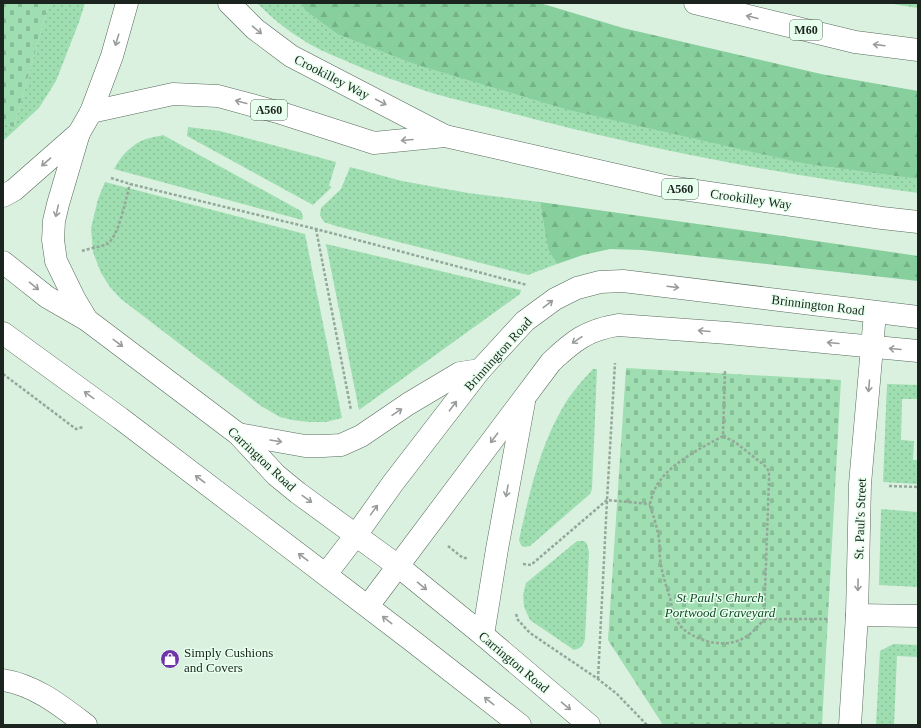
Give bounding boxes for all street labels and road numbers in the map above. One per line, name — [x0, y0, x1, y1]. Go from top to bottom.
road number: M60 — [790, 20, 822, 40]
street label: Crookilley Way — [292, 52, 372, 103]
road number: A560 — [251, 100, 287, 120]
road number: A560 — [662, 179, 698, 199]
street label: Crookilley Way — [709, 186, 793, 212]
street label: Brinnington Road — [771, 292, 866, 318]
street label: Brinnington Road — [461, 314, 535, 394]
street label: Carrington Road — [225, 424, 299, 494]
street label: St. Paul's Street — [851, 478, 869, 560]
street label: Carrington Road — [476, 628, 553, 696]

